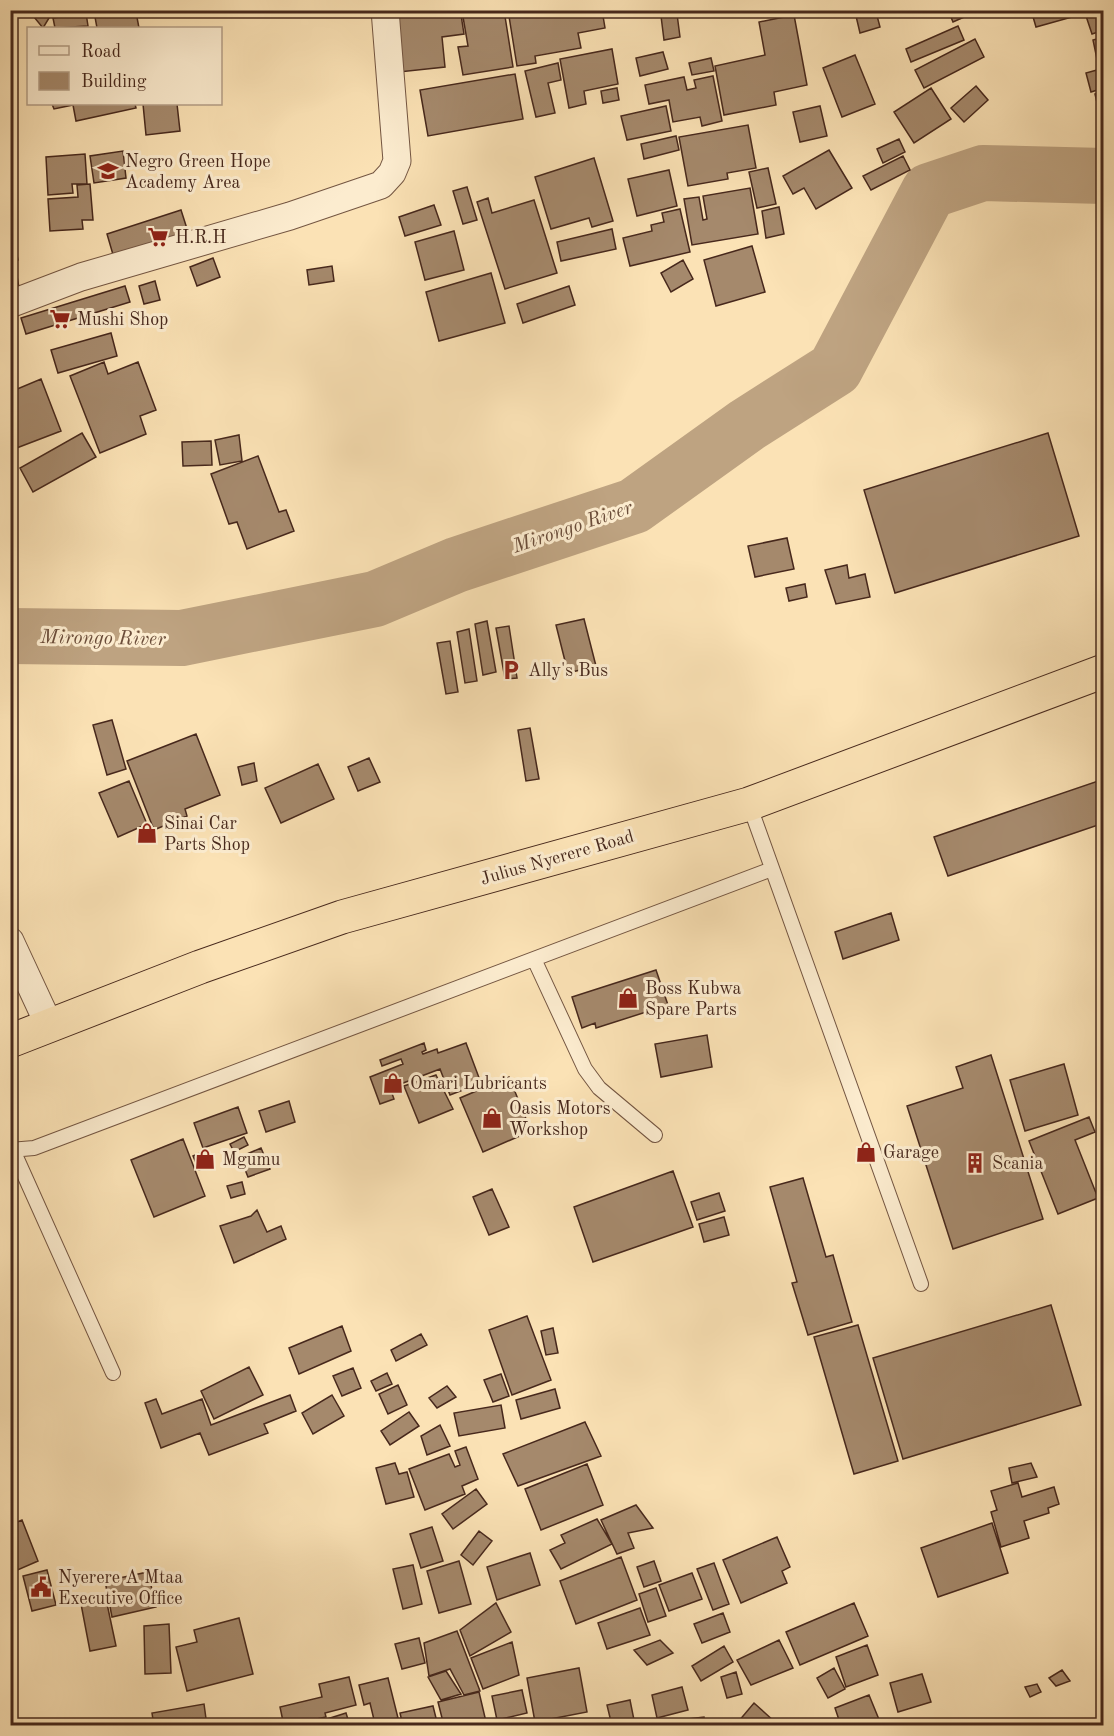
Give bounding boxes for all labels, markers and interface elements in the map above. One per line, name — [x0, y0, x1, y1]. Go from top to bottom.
legend — [27, 27, 222, 105]
text: Road — [81, 43, 121, 61]
text: Building — [81, 73, 147, 91]
place label: Negro Green Hope Academy Area — [125, 153, 271, 192]
school or university icon: Negro Green Hope Academy Area — [96, 159, 120, 183]
supermarket icon: H.R.H — [146, 225, 170, 249]
place label: H.R.H — [175, 229, 226, 247]
supermarket icon: Mushi Shop — [48, 307, 72, 331]
place label: Mushi Shop — [77, 311, 168, 329]
water label: Mirongo River — [509, 498, 636, 558]
water label: Mirongo River — [39, 628, 166, 650]
parking icon: Ally's Bus — [499, 658, 523, 682]
place label: Ally's Bus — [528, 662, 608, 680]
place label: Sinai Car Parts Shop — [164, 815, 250, 854]
shop icon: Sinai Car Parts Shop — [135, 821, 159, 845]
street label: Julius Nyerere Road — [478, 827, 636, 888]
place label: Boss Kubwa Spare Parts — [645, 980, 742, 1019]
shop icon: Boss Kubwa Spare Parts — [616, 986, 640, 1010]
shop icon: Omari Lubricants — [381, 1071, 405, 1095]
place label: Omari Lubricants — [410, 1075, 547, 1093]
place label: Oasis Motors Workshop — [509, 1100, 611, 1139]
shop icon: Oasis Motors Workshop — [480, 1106, 504, 1130]
shop icon: Garage — [854, 1140, 878, 1164]
place label: Garage — [883, 1144, 939, 1162]
shop icon: Mgumu — [193, 1147, 217, 1171]
place label: Mgumu — [222, 1151, 281, 1169]
building icon: Scania — [963, 1151, 987, 1175]
place label: Scania — [992, 1155, 1043, 1173]
place label: Nyerere A Mtaa Executive Office — [58, 1569, 183, 1608]
public building icon: Nyerere A Mtaa Executive Office — [29, 1575, 53, 1599]

